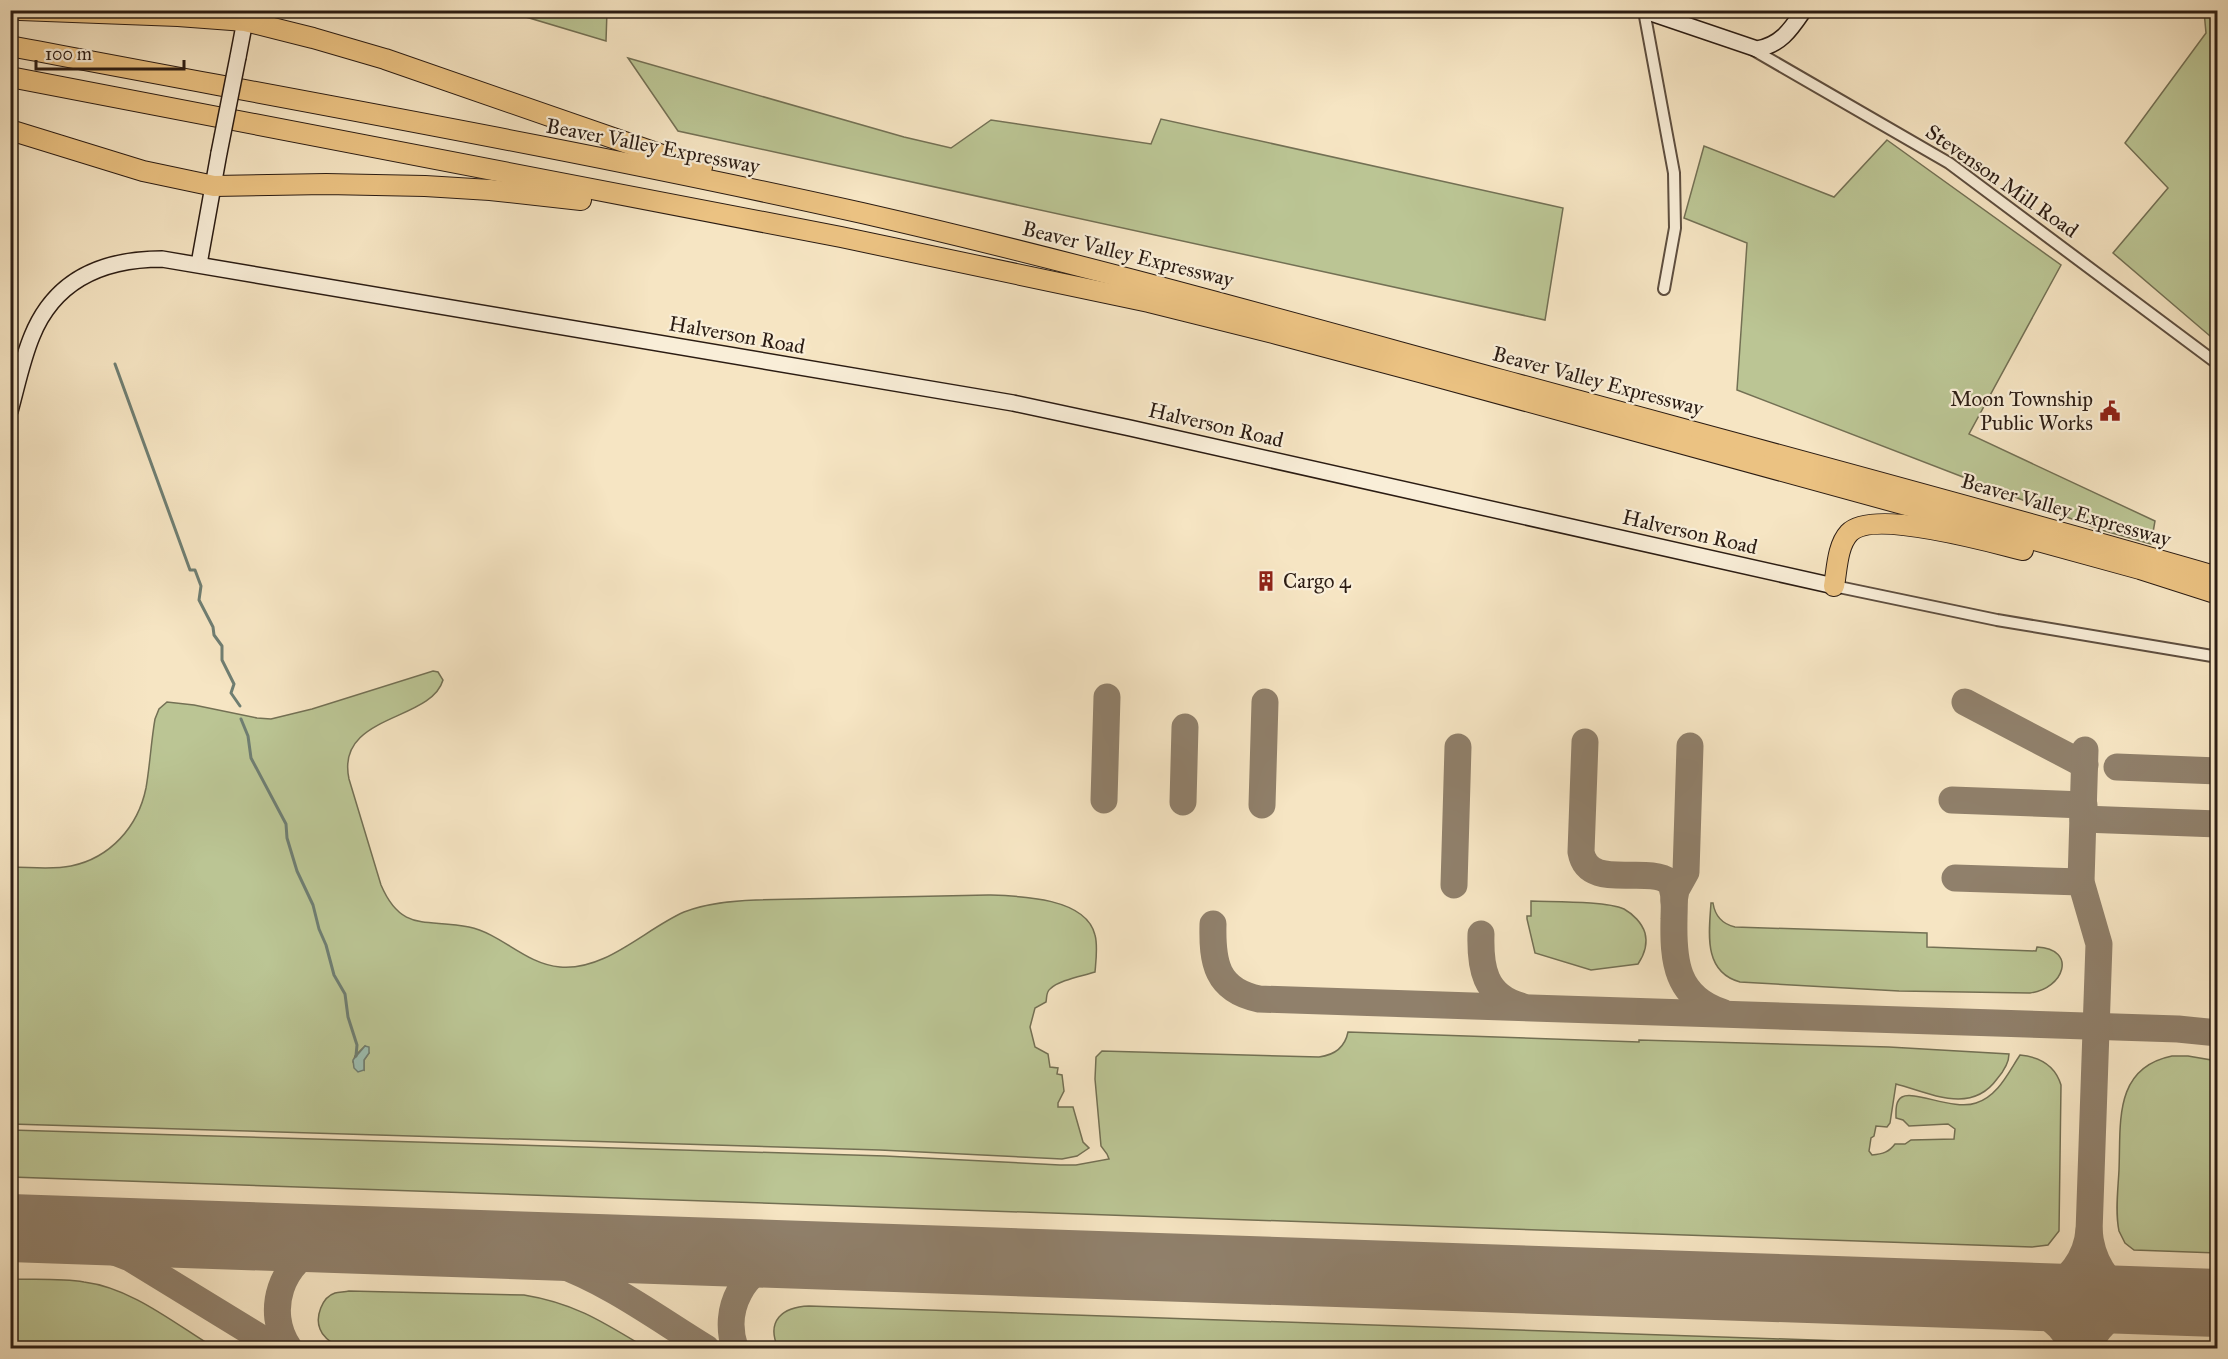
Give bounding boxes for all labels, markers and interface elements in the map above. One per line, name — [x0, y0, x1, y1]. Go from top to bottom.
scale bar — [36, 33, 184, 71]
text: 100 m — [45, 43, 92, 65]
street label: Beaver Valley Expressway — [544, 113, 763, 180]
street label: Stevenson Mill Road — [1921, 119, 2084, 244]
street label: Beaver Valley Expressway — [1020, 215, 1238, 293]
street label: Halverson Road — [667, 310, 808, 360]
street label: Beaver Valley Expressway — [1490, 340, 1707, 422]
place label: Moon Township Public Works — [1950, 386, 2093, 436]
street label: Halverson Road — [1146, 397, 1287, 453]
public building icon: Moon Township Public Works — [2098, 399, 2122, 423]
street label: Beaver Valley Expressway — [1958, 468, 2175, 553]
street label: Halverson Road — [1620, 504, 1761, 560]
place label: Cargo 4 — [1283, 568, 1352, 594]
building icon: Cargo 4 — [1254, 569, 1278, 593]

